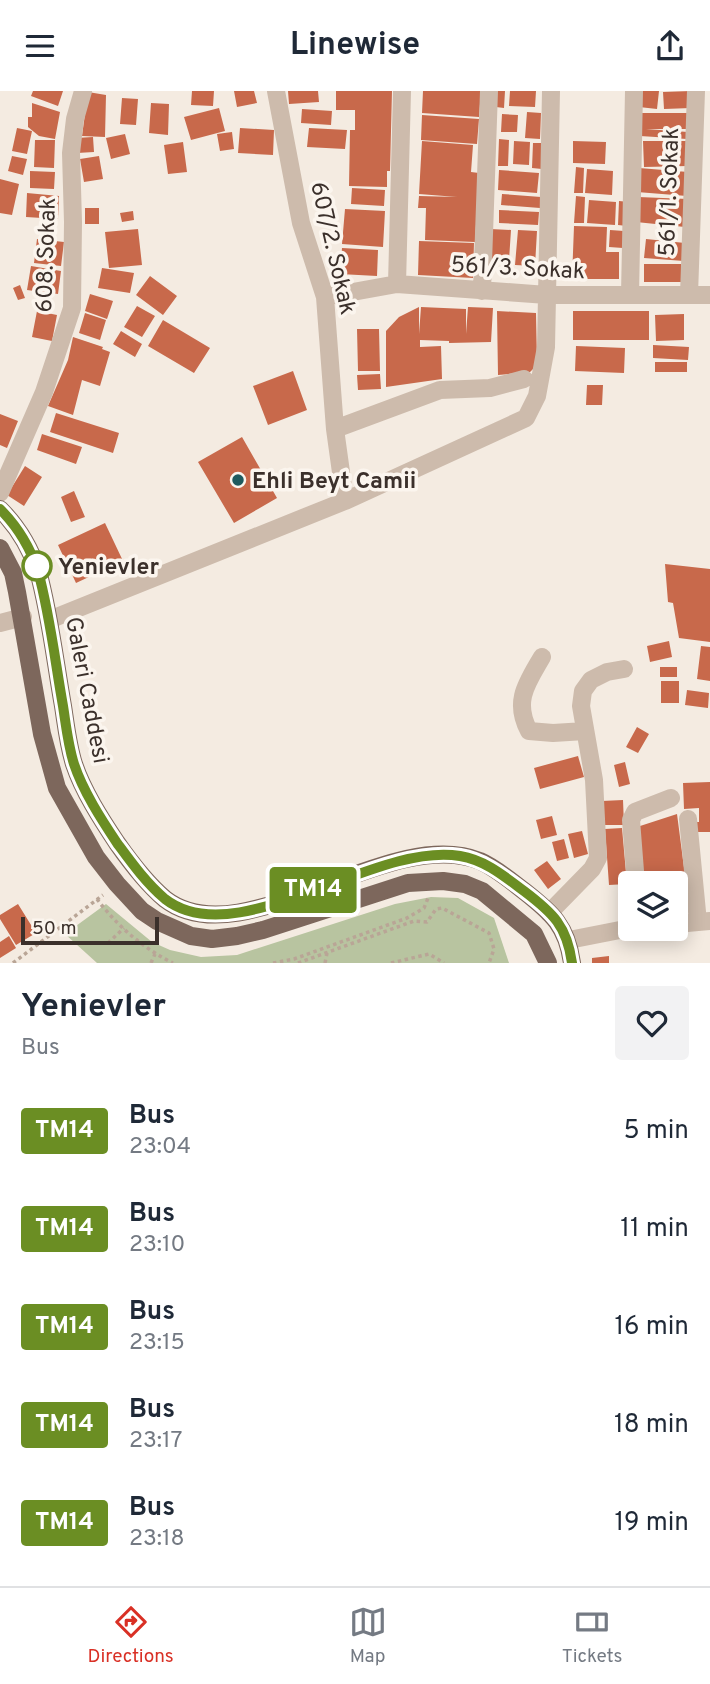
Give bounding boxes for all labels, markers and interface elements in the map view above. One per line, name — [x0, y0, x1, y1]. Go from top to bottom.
text: Linewise — [290, 26, 420, 66]
icon: menu — [21, 27, 59, 65]
icon: share — [651, 27, 689, 65]
street label: 561/1. Sokak — [654, 127, 687, 257]
street label: 607/2. Sokak — [302, 179, 361, 318]
street label: 608. Sokak — [31, 197, 64, 313]
street label: 561/3. Sokak — [450, 252, 586, 287]
place label: Ehli Beyt Camii — [252, 468, 416, 497]
marker: Ehli Beyt Camii — [230, 472, 246, 488]
marker: Yenievler — [22, 551, 52, 581]
place label: Yenievler — [58, 554, 159, 583]
street label: Galeri Caddesi — [57, 615, 114, 766]
line badge: TM14 — [264, 867, 362, 913]
map controls — [618, 871, 688, 941]
button: layers — [618, 871, 688, 941]
text: TM14 — [284, 875, 342, 905]
scale bar — [21, 914, 159, 946]
text: 50 m — [32, 917, 77, 941]
button: heart — [615, 986, 689, 1060]
text: Yenievler — [21, 987, 166, 1029]
text: Bus — [21, 1034, 60, 1063]
text: Bus — [129, 1100, 175, 1133]
text: 5 min — [623, 1115, 689, 1148]
text: TM14 — [35, 1116, 94, 1146]
text: 23:04 — [129, 1133, 191, 1162]
text: Bus — [129, 1198, 175, 1231]
text: 11 min — [620, 1213, 689, 1246]
text: TM14 — [35, 1214, 94, 1244]
text: 23:10 — [129, 1231, 185, 1260]
text: Bus — [129, 1296, 175, 1329]
text: 16 min — [614, 1311, 689, 1344]
text: TM14 — [35, 1312, 94, 1342]
text: 23:15 — [129, 1329, 185, 1358]
text: Bus — [129, 1394, 175, 1427]
text: 18 min — [614, 1409, 689, 1442]
text: TM14 — [35, 1410, 94, 1440]
text: 23:17 — [129, 1427, 182, 1456]
text: Bus — [129, 1492, 175, 1525]
text: 19 min — [614, 1507, 689, 1540]
text: TM14 — [35, 1508, 94, 1538]
text: 23:18 — [129, 1525, 185, 1554]
tab: Directions — [87, 1603, 174, 1669]
tab: Map — [349, 1603, 387, 1669]
tab: Tickets — [562, 1603, 623, 1669]

